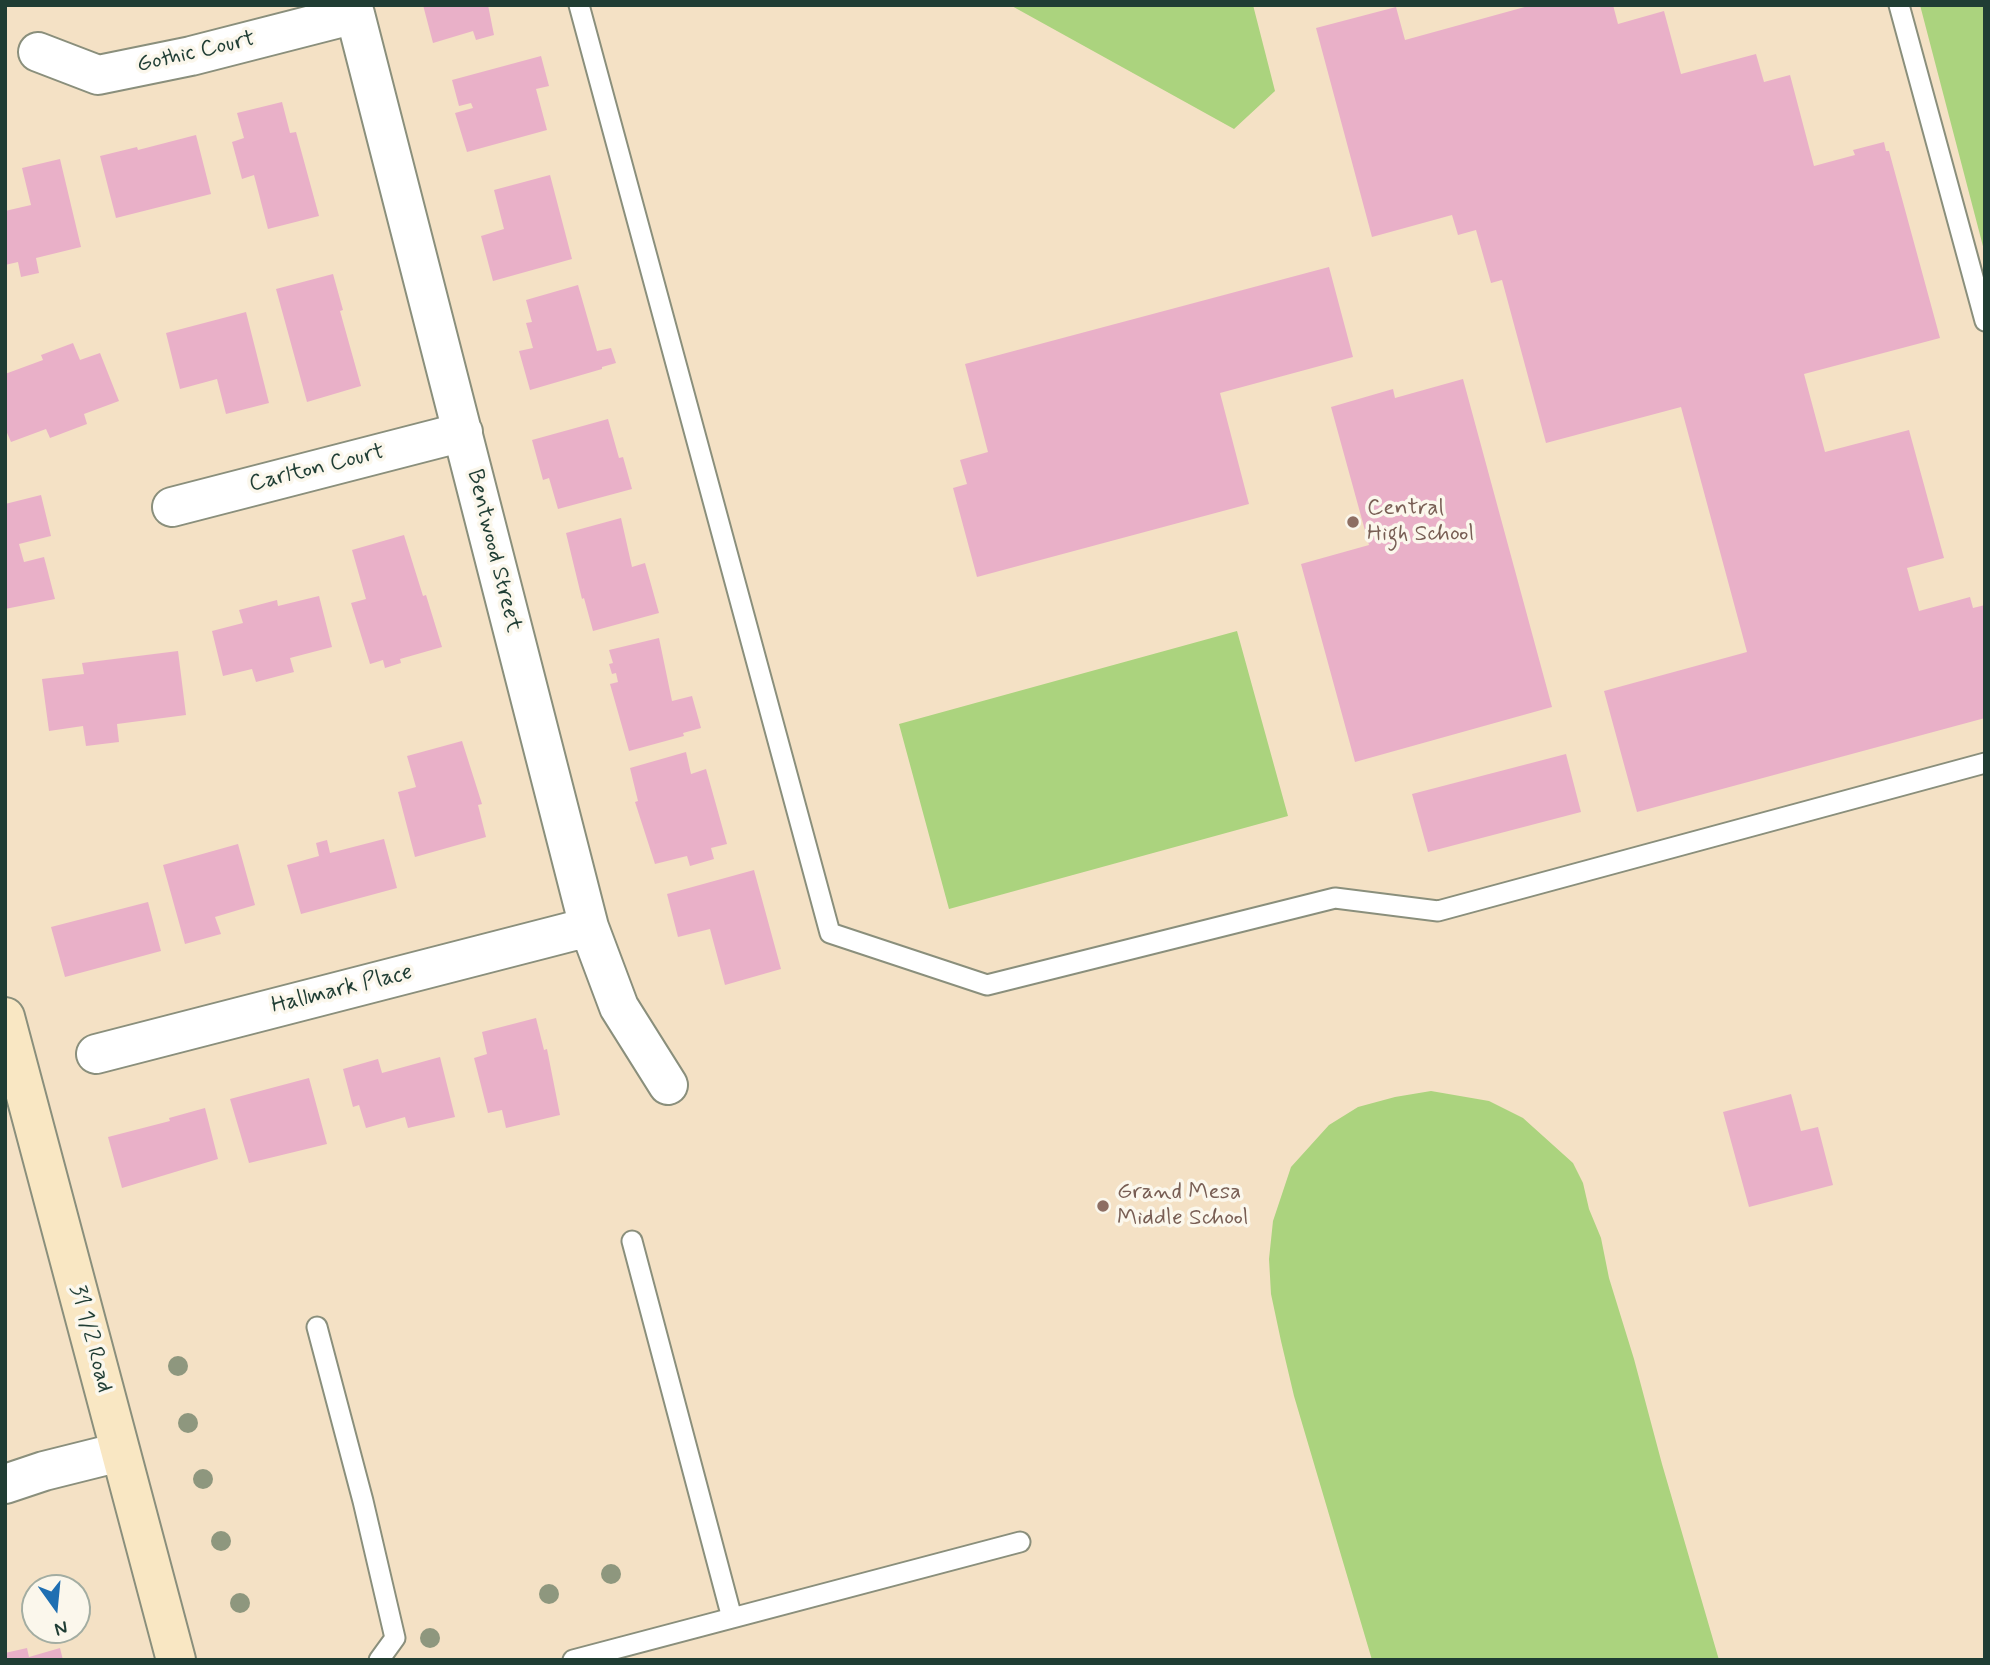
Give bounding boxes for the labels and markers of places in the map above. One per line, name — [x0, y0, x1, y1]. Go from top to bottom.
place label: Central High School — [1367, 495, 1474, 549]
marker: Central High School — [1345, 514, 1361, 530]
place label: Grand Mesa Middle School — [1117, 1179, 1248, 1233]
marker: Grand Mesa Middle School — [1095, 1198, 1111, 1214]

